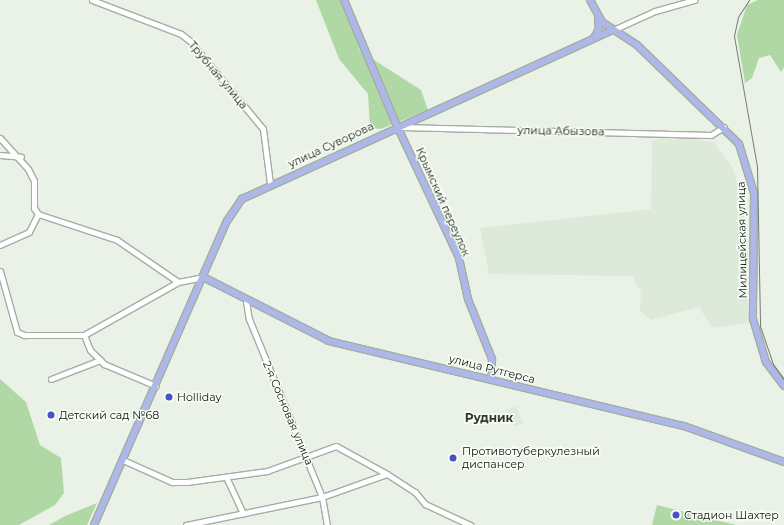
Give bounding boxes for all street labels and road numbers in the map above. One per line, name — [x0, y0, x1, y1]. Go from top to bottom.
street label: Трубная улица — [186, 38, 250, 112]
street label: улица Суворова — [286, 119, 376, 171]
street label: улица Абызова — [517, 124, 605, 138]
street label: Крымский переулок — [413, 146, 473, 258]
street label: Милицейская улица — [734, 181, 750, 299]
street label: улица Рутгерса — [448, 352, 536, 386]
street label: 2-я Сосновая улица — [260, 359, 316, 467]

